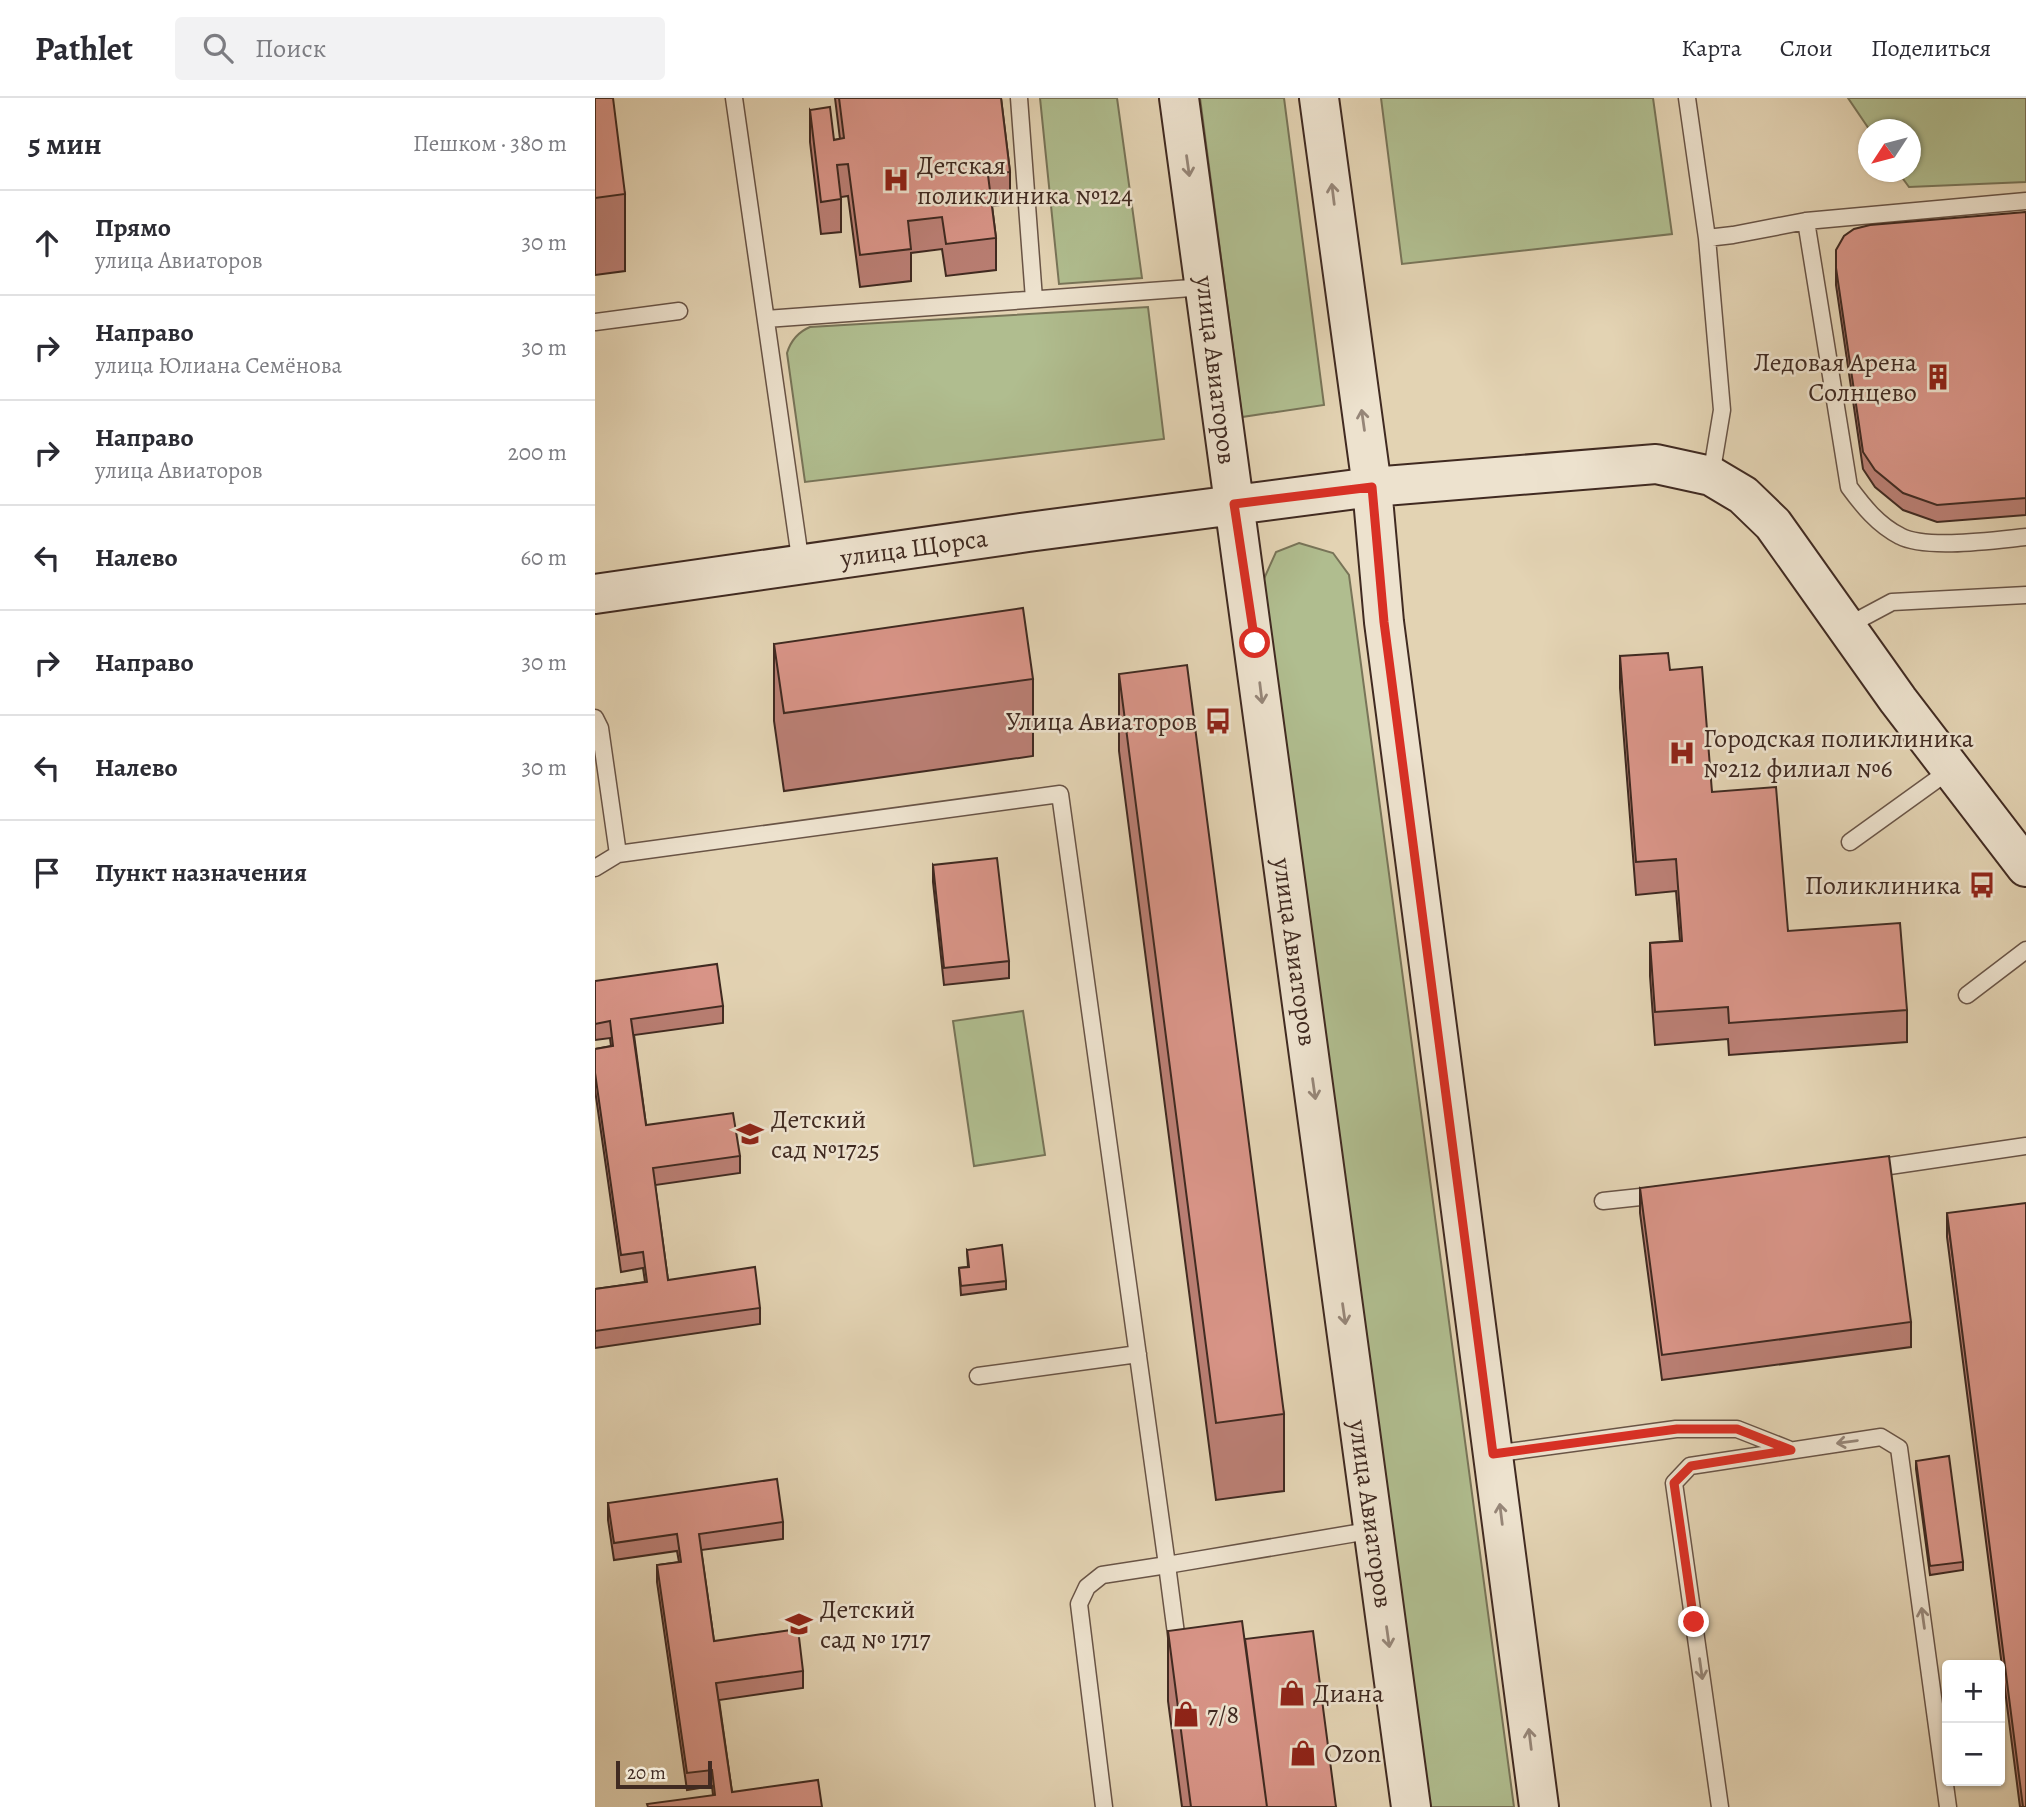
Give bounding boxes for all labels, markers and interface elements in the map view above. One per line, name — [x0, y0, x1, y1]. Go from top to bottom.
search box — [175, 17, 665, 80]
text: Pathlet — [35, 26, 133, 71]
icon: search — [199, 29, 237, 67]
text: Поиск — [255, 31, 326, 66]
text: Карта — [1681, 32, 1742, 64]
text: Слои — [1780, 32, 1833, 64]
text: Поделиться — [1871, 32, 1991, 64]
north arrow — [1858, 119, 1921, 182]
text: 5 мин — [28, 124, 102, 164]
text: Пешком · 380 m — [413, 128, 567, 159]
place label: Детская поликлиника №124 — [917, 148, 1133, 213]
one-way arrow — [1182, 154, 1195, 176]
hospital icon: Детская поликлиника №124 — [881, 165, 911, 195]
one-way arrow — [1327, 183, 1340, 206]
text: Прямо — [95, 210, 171, 245]
icon: ahead — [28, 224, 66, 262]
text: 30 m — [521, 227, 567, 258]
text: улица Авиаторов — [95, 245, 263, 276]
street label: улица Авиаторов — [1187, 273, 1245, 466]
text: Направо — [95, 315, 194, 350]
icon: right — [28, 329, 66, 367]
text: 30 m — [521, 332, 567, 363]
place label: Ледовая Арена Солнцево — [1753, 345, 1917, 410]
text: улица Юлиана Семёнова — [95, 350, 342, 381]
building icon: Ледовая Арена Солнцево — [1923, 362, 1953, 392]
one-way arrow — [1356, 409, 1369, 432]
text: Направо — [95, 420, 194, 455]
icon: right — [28, 434, 66, 472]
text: 200 m — [508, 437, 567, 468]
text: улица Авиаторов — [95, 455, 263, 486]
street label: улица Щорса — [837, 520, 990, 576]
icon: left — [28, 539, 66, 577]
text: Налево — [95, 540, 178, 575]
text: 60 m — [520, 542, 567, 573]
route start — [1239, 627, 1270, 658]
icon: right — [28, 644, 66, 682]
text: Направо — [95, 645, 194, 680]
text: 30 m — [521, 647, 567, 678]
one-way arrow — [1254, 681, 1267, 704]
place label: Улица Авиаторов — [1006, 704, 1197, 739]
bus stop icon: Улица Авиаторов — [1203, 706, 1233, 736]
place label: Городская поликлиника №212 филиал №6 — [1703, 721, 1974, 786]
hospital icon: Городская поликлиника №212 филиал №6 — [1667, 738, 1697, 768]
icon: left — [28, 749, 66, 787]
text: Налево — [95, 750, 178, 785]
text: 30 m — [521, 752, 567, 783]
icon: arrive — [28, 854, 66, 892]
text: Пункт назначения — [95, 855, 307, 890]
street label: улица Авиаторов — [1264, 855, 1326, 1048]
place label: Поликлиника — [1805, 868, 1961, 903]
bus stop icon: Поликлиника — [1967, 870, 1997, 900]
one-way arrow — [1308, 1077, 1321, 1100]
place label: Детский сад №1725 — [771, 1102, 880, 1167]
school or university icon: Детский сад №1725 — [735, 1119, 765, 1149]
one-way arrow — [1338, 1302, 1351, 1325]
street label: улица Авиаторов — [1340, 1417, 1402, 1610]
one-way arrow — [1836, 1435, 1858, 1448]
one-way arrow — [1494, 1503, 1507, 1526]
place label: Детский сад № 1717 — [820, 1592, 931, 1657]
route end — [1678, 1606, 1709, 1637]
one-way arrow — [1916, 1607, 1929, 1630]
school or university icon: Детский сад № 1717 — [784, 1609, 814, 1639]
one-way arrow — [1382, 1625, 1395, 1648]
one-way arrow — [1694, 1657, 1707, 1680]
map controls — [1942, 1660, 2005, 1786]
button: + — [1942, 1660, 2005, 1723]
place label: Диана — [1313, 1676, 1384, 1711]
shop icon: Диана — [1277, 1678, 1307, 1708]
place label: 7/8 — [1207, 1697, 1239, 1732]
shop icon: 7/8 — [1171, 1699, 1201, 1729]
button: − — [1942, 1723, 2005, 1786]
one-way arrow — [1524, 1728, 1537, 1751]
place label: Ozon — [1324, 1736, 1381, 1771]
shop icon: Ozon — [1288, 1738, 1318, 1768]
scale bar — [616, 1758, 712, 1790]
text: 20 m — [627, 1760, 666, 1786]

